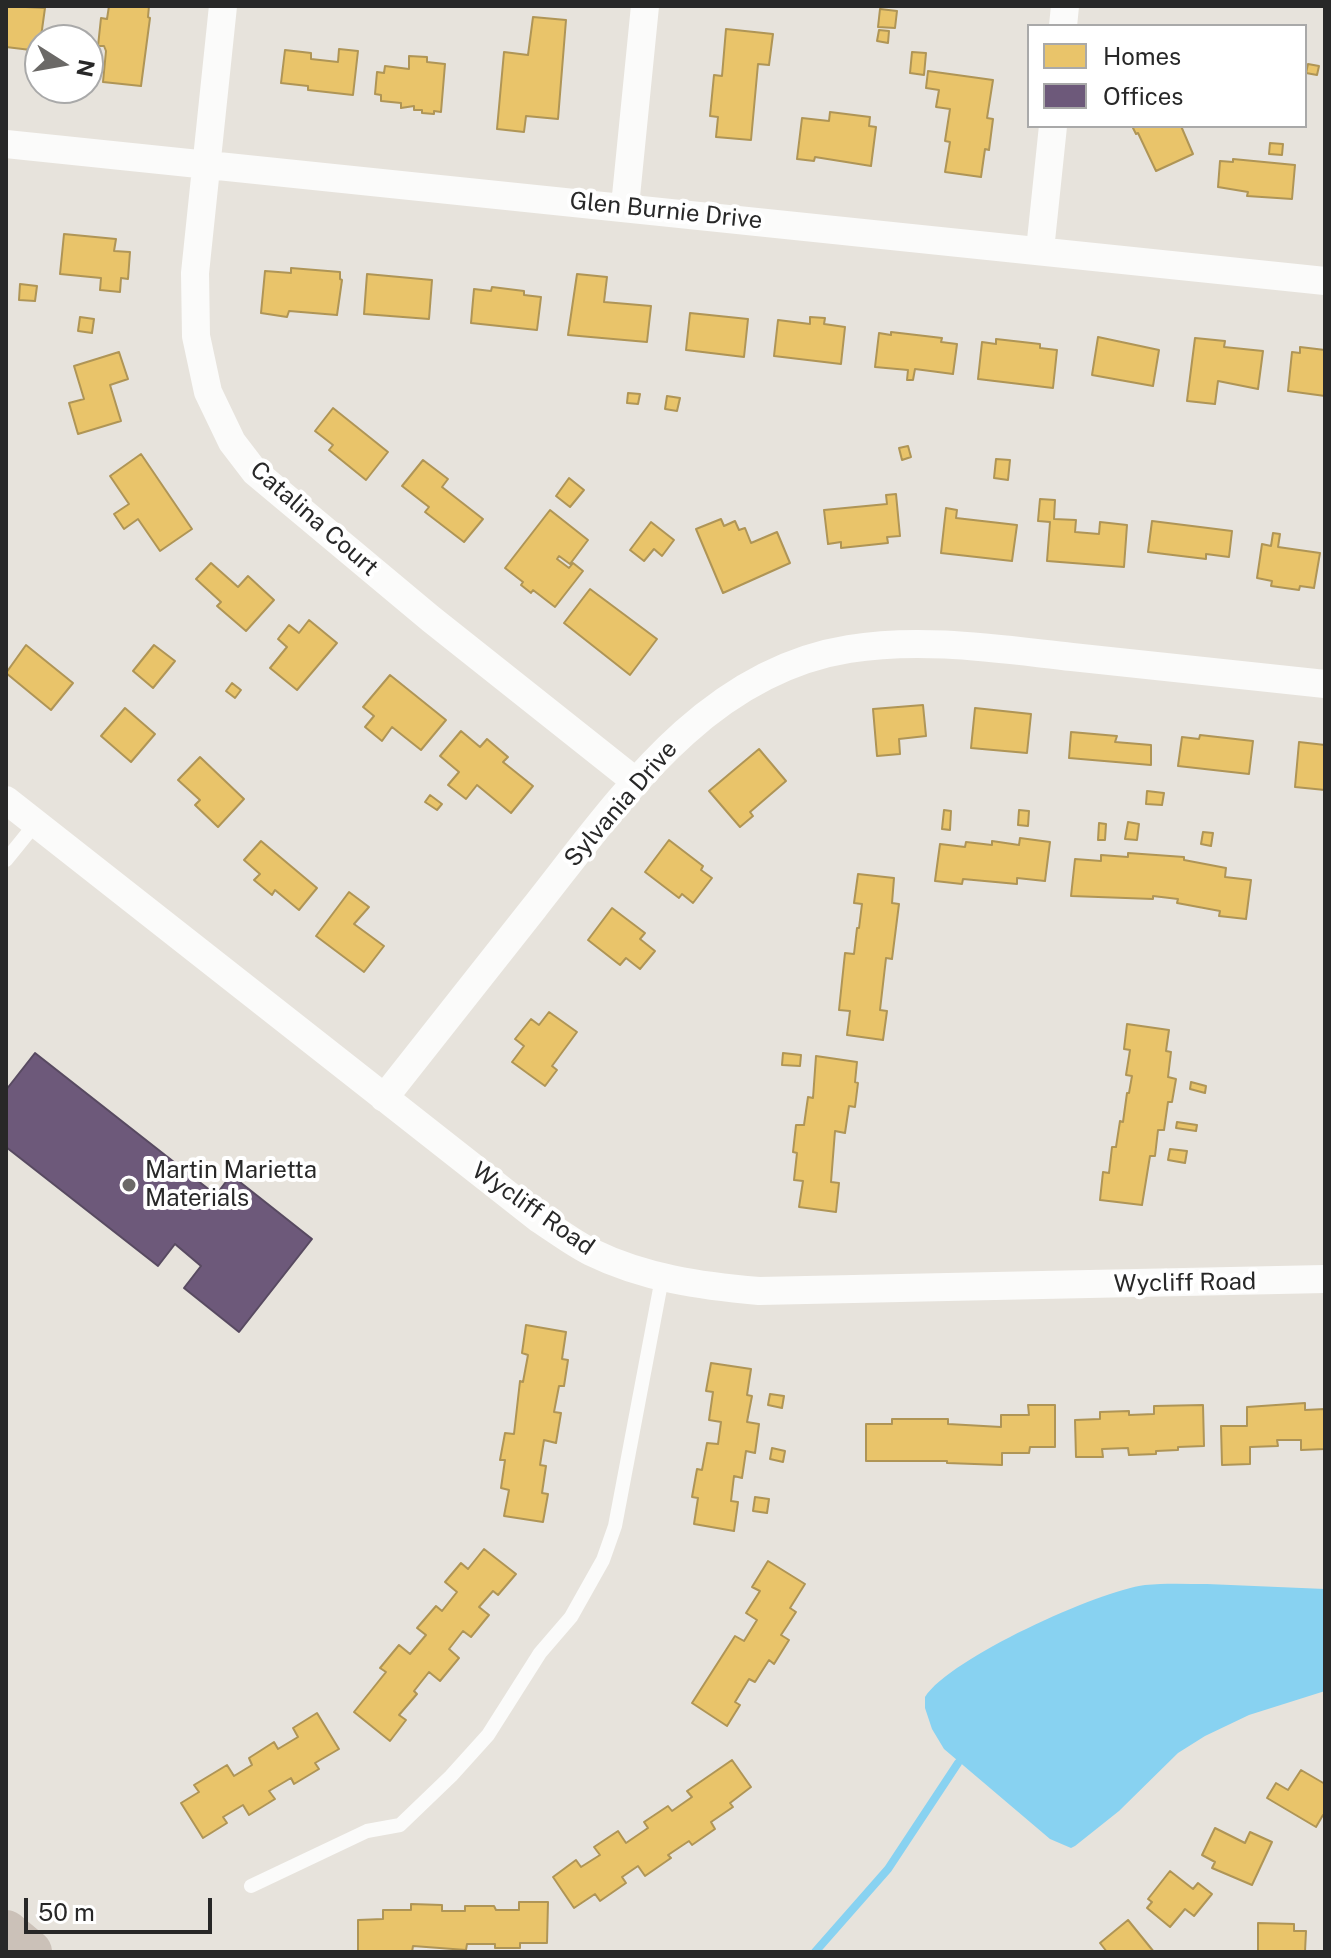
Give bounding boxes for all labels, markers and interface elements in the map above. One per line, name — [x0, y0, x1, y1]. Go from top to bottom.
north arrow — [24, 24, 104, 104]
legend — [1027, 24, 1307, 128]
text: Homes — [1103, 42, 1181, 70]
text: N — [71, 57, 100, 79]
text: Offices — [1103, 82, 1183, 110]
street label: Glen Burnie Drive — [568, 187, 764, 235]
street label: Catalina Court — [244, 456, 384, 582]
street label: Sylvania Drive — [559, 735, 683, 873]
street label: Wycliff Road — [466, 1156, 600, 1262]
place label: Martin Marietta Materials — [145, 1157, 317, 1213]
marker: Martin Marietta Materials — [120, 1176, 138, 1194]
street label: Wycliff Road — [1113, 1267, 1257, 1299]
scale bar — [28, 1882, 216, 1932]
text: 50 m — [38, 1898, 95, 1926]

